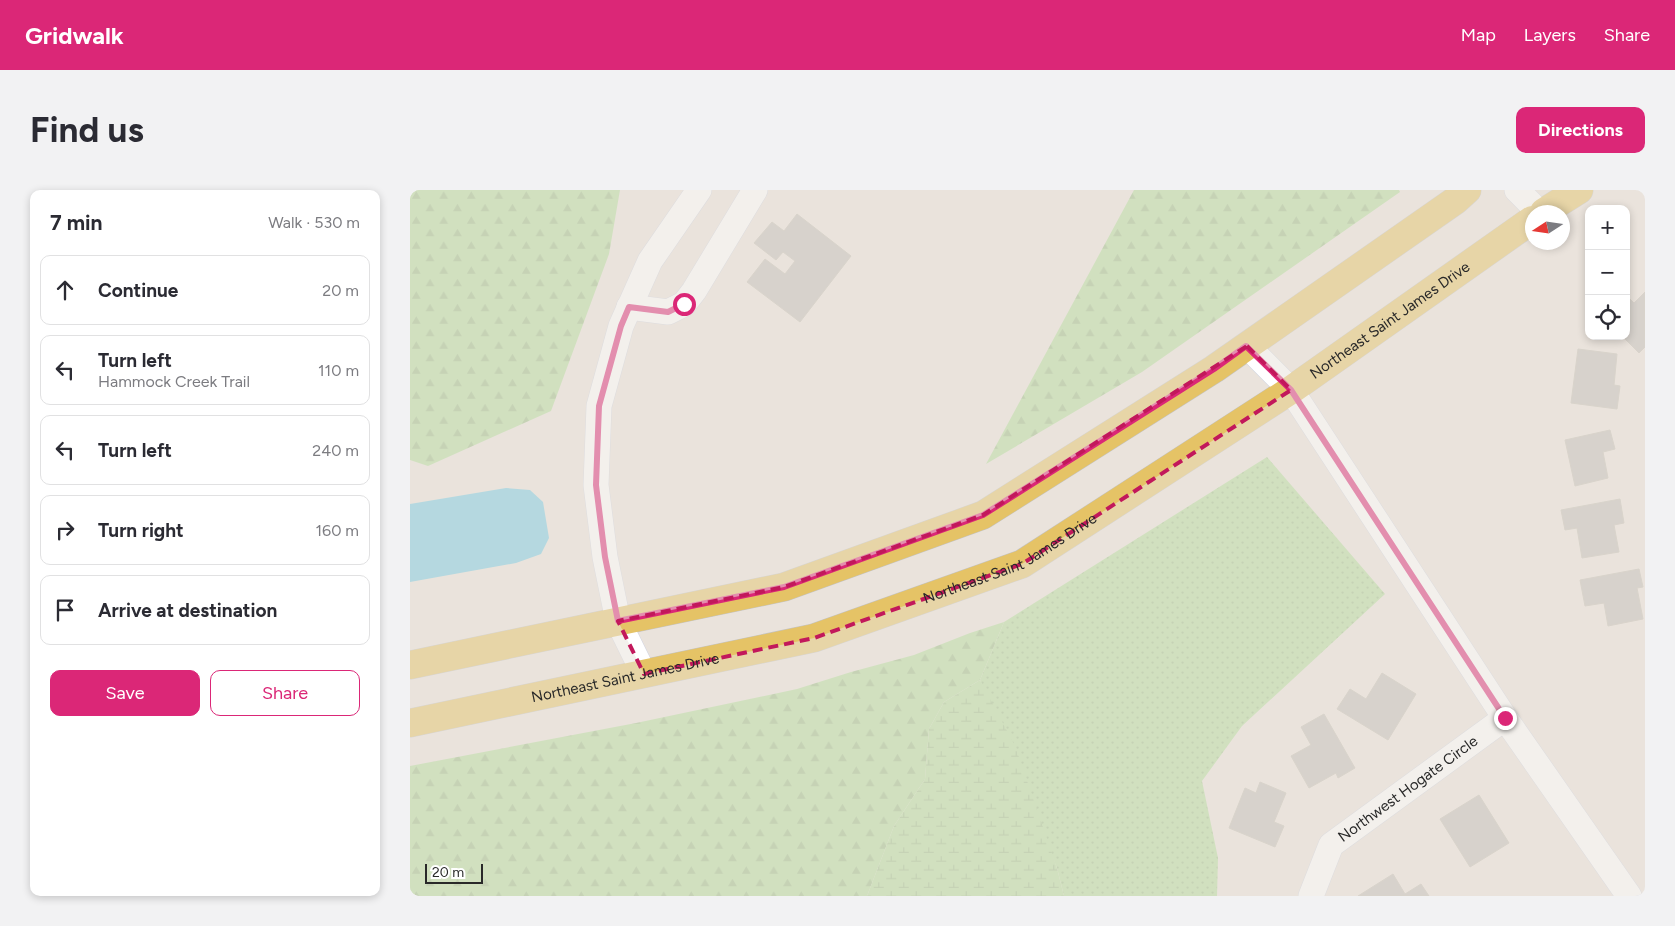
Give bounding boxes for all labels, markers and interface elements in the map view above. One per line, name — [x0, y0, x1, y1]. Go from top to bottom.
text: Gridwalk — [25, 21, 124, 50]
text: Map — [1461, 24, 1496, 46]
text: Layers — [1524, 24, 1576, 46]
text: Share — [1604, 24, 1650, 46]
button: Directions — [1516, 107, 1645, 153]
text: Find us — [30, 109, 144, 151]
north arrow — [1525, 205, 1570, 250]
map controls — [1585, 205, 1630, 340]
button: + — [1585, 205, 1630, 250]
text: 7 min — [50, 210, 102, 235]
text: Walk · 530 m — [268, 213, 360, 232]
button: − — [1585, 250, 1630, 295]
street label: Northeast Saint James Drive — [1306, 258, 1473, 383]
icon: ahead — [51, 276, 79, 304]
text: Continue — [98, 279, 178, 302]
text: 20 m — [322, 281, 359, 300]
route start — [673, 293, 696, 316]
button: locate — [1585, 295, 1630, 340]
text: Turn left — [98, 349, 172, 372]
icon: left — [51, 356, 79, 384]
text: 110 m — [318, 361, 359, 380]
text: Hammock Creek Trail — [98, 372, 250, 391]
icon: left — [51, 436, 79, 464]
text: Turn left — [98, 439, 172, 462]
text: 240 m — [312, 441, 359, 460]
street label: Northeast Saint James Drive — [921, 509, 1100, 607]
icon: right — [51, 516, 79, 544]
text: Turn right — [98, 519, 184, 542]
text: 160 m — [316, 521, 359, 540]
icon: arrive — [51, 596, 79, 624]
text: Arrive at destination — [98, 599, 277, 622]
street label: Northeast Saint James Drive — [530, 649, 721, 706]
button: Save — [50, 670, 200, 716]
button: Share — [210, 670, 360, 716]
route end — [1494, 707, 1517, 730]
street label: Northwest Hogate Circle — [1335, 732, 1481, 846]
scale bar — [425, 861, 482, 884]
text: 20 m — [432, 864, 464, 881]

